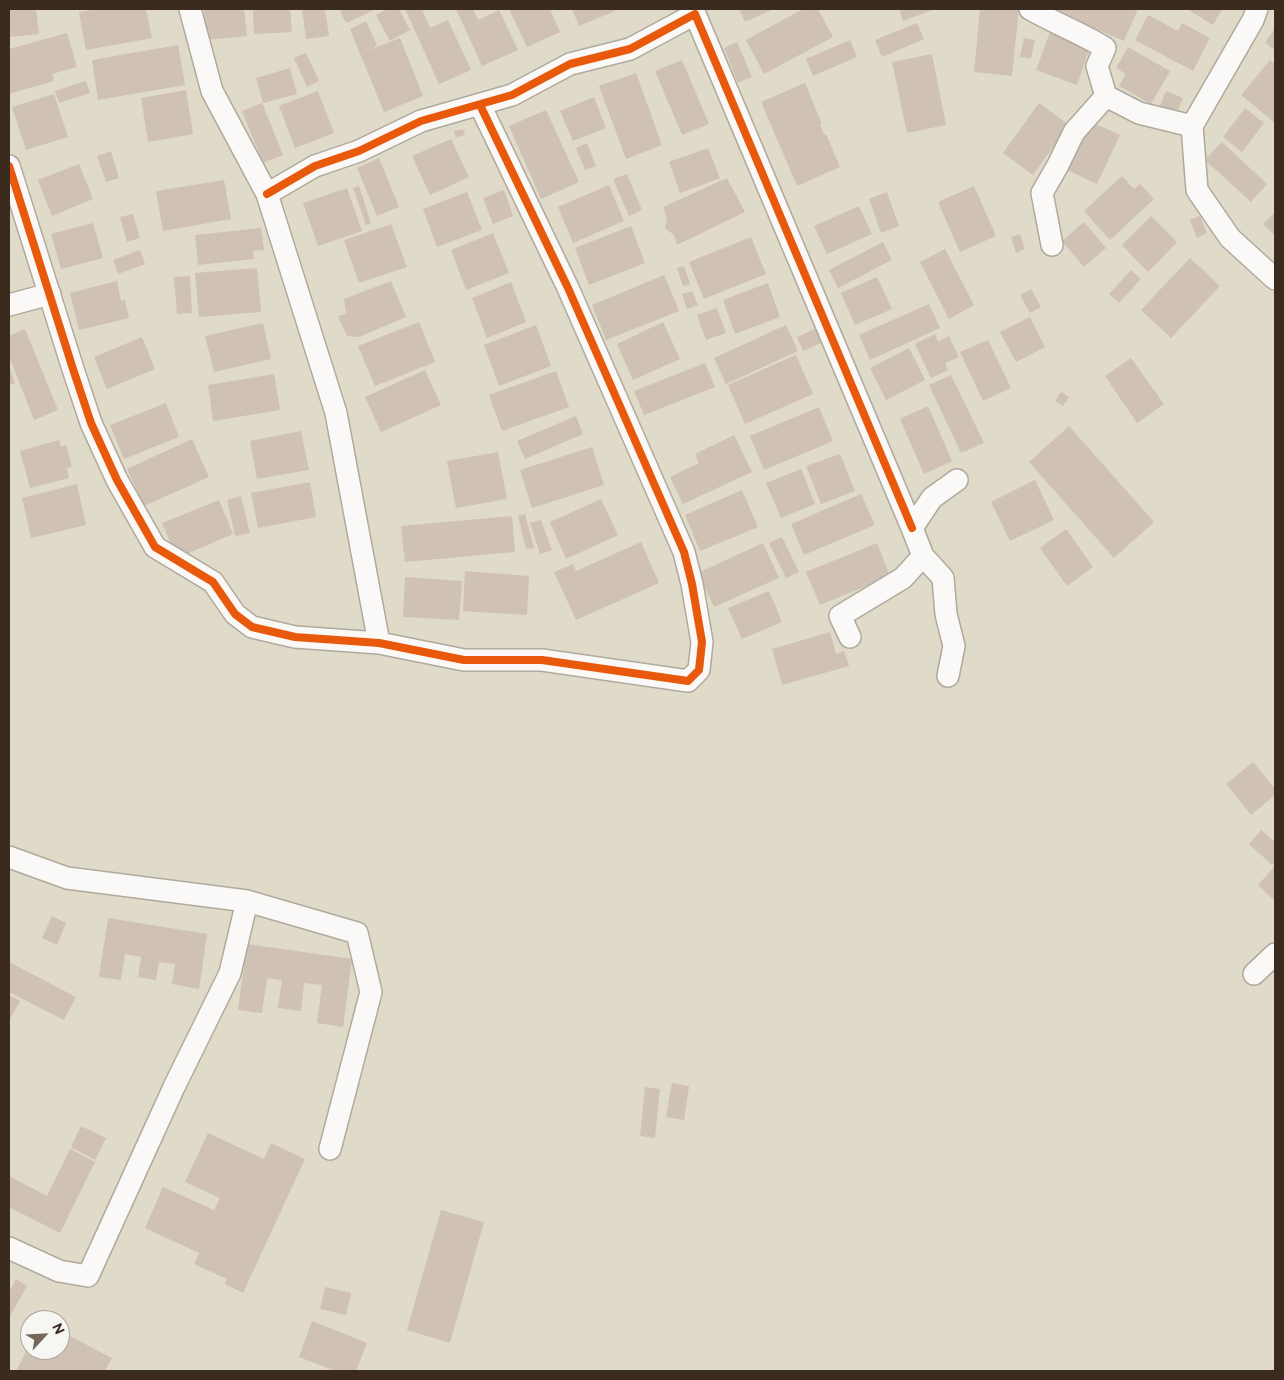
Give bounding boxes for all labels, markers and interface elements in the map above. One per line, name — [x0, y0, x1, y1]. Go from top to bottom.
north arrow — [20, 1310, 70, 1360]
text: N — [48, 1321, 68, 1337]

